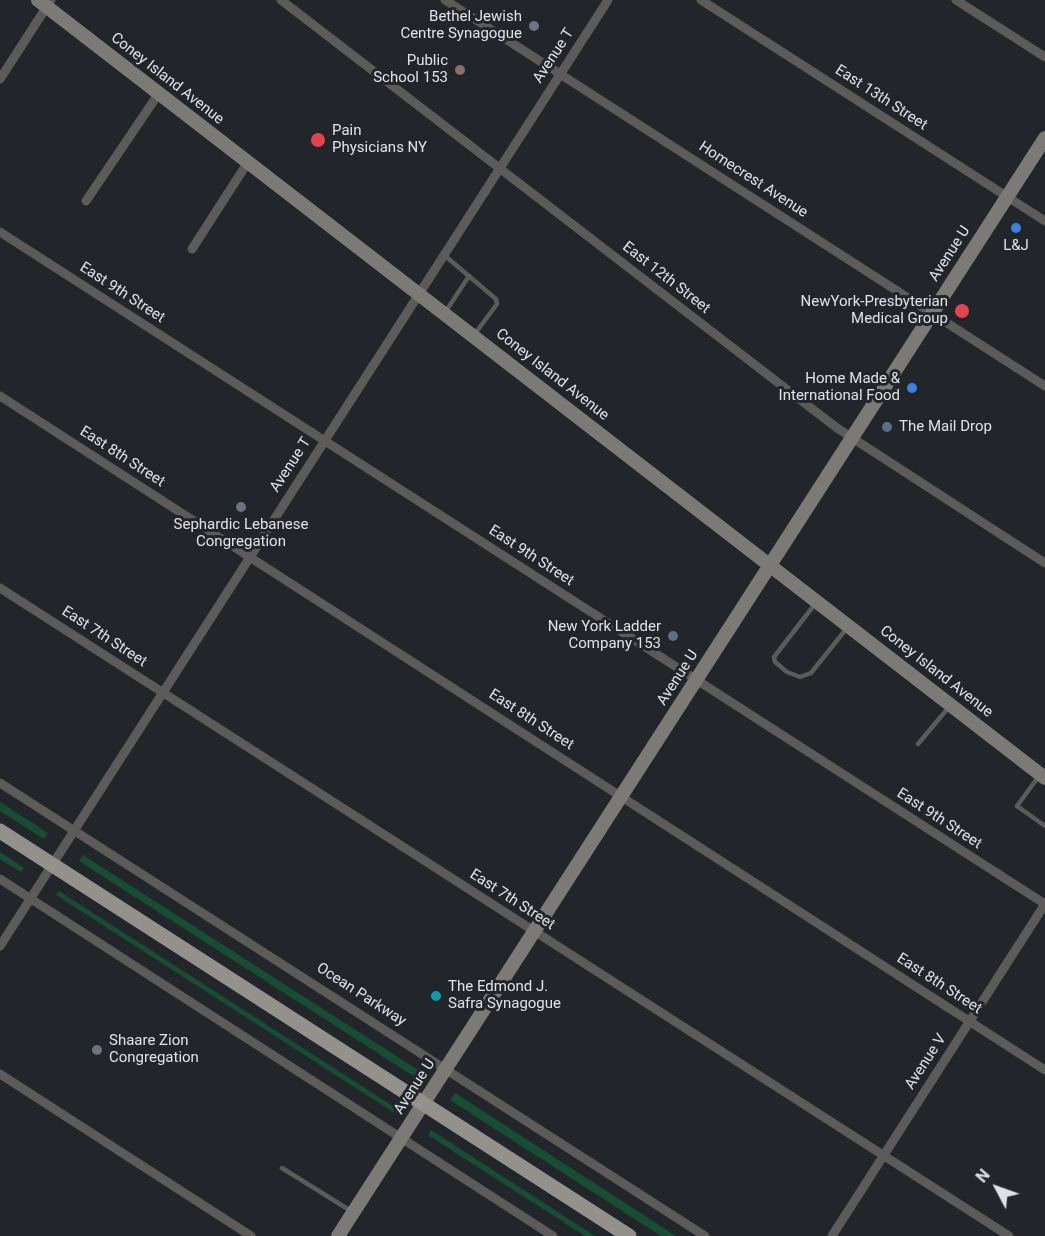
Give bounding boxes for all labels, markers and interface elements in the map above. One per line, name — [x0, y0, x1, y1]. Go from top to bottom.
place label: Bethel Jewish Centre Synagogue — [400, 8, 522, 43]
marker: Bethel Jewish Centre Synagogue — [527, 19, 541, 33]
street label: Avenue T — [530, 25, 578, 87]
street label: Coney Island Avenue — [107, 29, 227, 129]
place label: Public School 153 — [373, 52, 448, 87]
street label: East 13th Street — [831, 61, 931, 135]
marker: Public School 153 — [453, 63, 467, 77]
place label: Pain Physicians NY — [332, 122, 427, 157]
marker: Pain Physicians NY — [309, 131, 327, 149]
street label: Homecrest Avenue — [695, 138, 811, 222]
marker: L&J — [1009, 221, 1023, 235]
street label: Avenue U — [925, 223, 975, 285]
place label: L&J — [1003, 237, 1029, 255]
street label: East 12th Street — [619, 238, 713, 318]
street label: East 9th Street — [76, 259, 168, 327]
place label: NewYork-Presbyterian Medical Group — [801, 293, 948, 328]
marker: NewYork-Presbyterian Medical Group — [953, 302, 971, 320]
street label: Coney Island Avenue — [492, 325, 612, 425]
place label: Home Made & International Food — [779, 370, 900, 405]
marker: Home Made & International Food — [905, 381, 919, 395]
place label: The Mail Drop — [899, 418, 992, 436]
marker: The Mail Drop — [880, 420, 894, 434]
street label: East 8th Street — [76, 423, 168, 491]
street label: Avenue T — [267, 434, 315, 496]
marker: Sephardic Lebanese Congregation — [234, 500, 248, 514]
place label: Sephardic Lebanese Congregation — [174, 516, 308, 551]
street label: East 9th Street — [485, 522, 577, 590]
street label: East 7th Street — [58, 603, 150, 671]
place label: New York Ladder Company 153 — [548, 618, 661, 653]
street label: Coney Island Avenue — [876, 622, 996, 722]
marker: New York Ladder Company 153 — [666, 629, 680, 643]
street label: Avenue U — [653, 647, 703, 709]
street label: East 8th Street — [485, 686, 577, 754]
street label: East 9th Street — [893, 785, 985, 853]
street label: East 7th Street — [466, 866, 558, 934]
street label: East 8th Street — [893, 950, 985, 1018]
street label: Ocean Parkway — [313, 959, 409, 1031]
place label: The Edmond J. Safra Synagogue — [448, 978, 561, 1013]
marker: The Edmond J. Safra Synagogue — [429, 989, 443, 1003]
street label: Avenue V — [901, 1031, 951, 1093]
place label: Shaare Zion Congregation — [109, 1032, 199, 1067]
marker: Shaare Zion Congregation — [90, 1043, 104, 1057]
street label: Avenue U — [390, 1056, 440, 1118]
north arrow — [967, 1158, 1027, 1218]
text: N — [972, 1165, 994, 1186]

